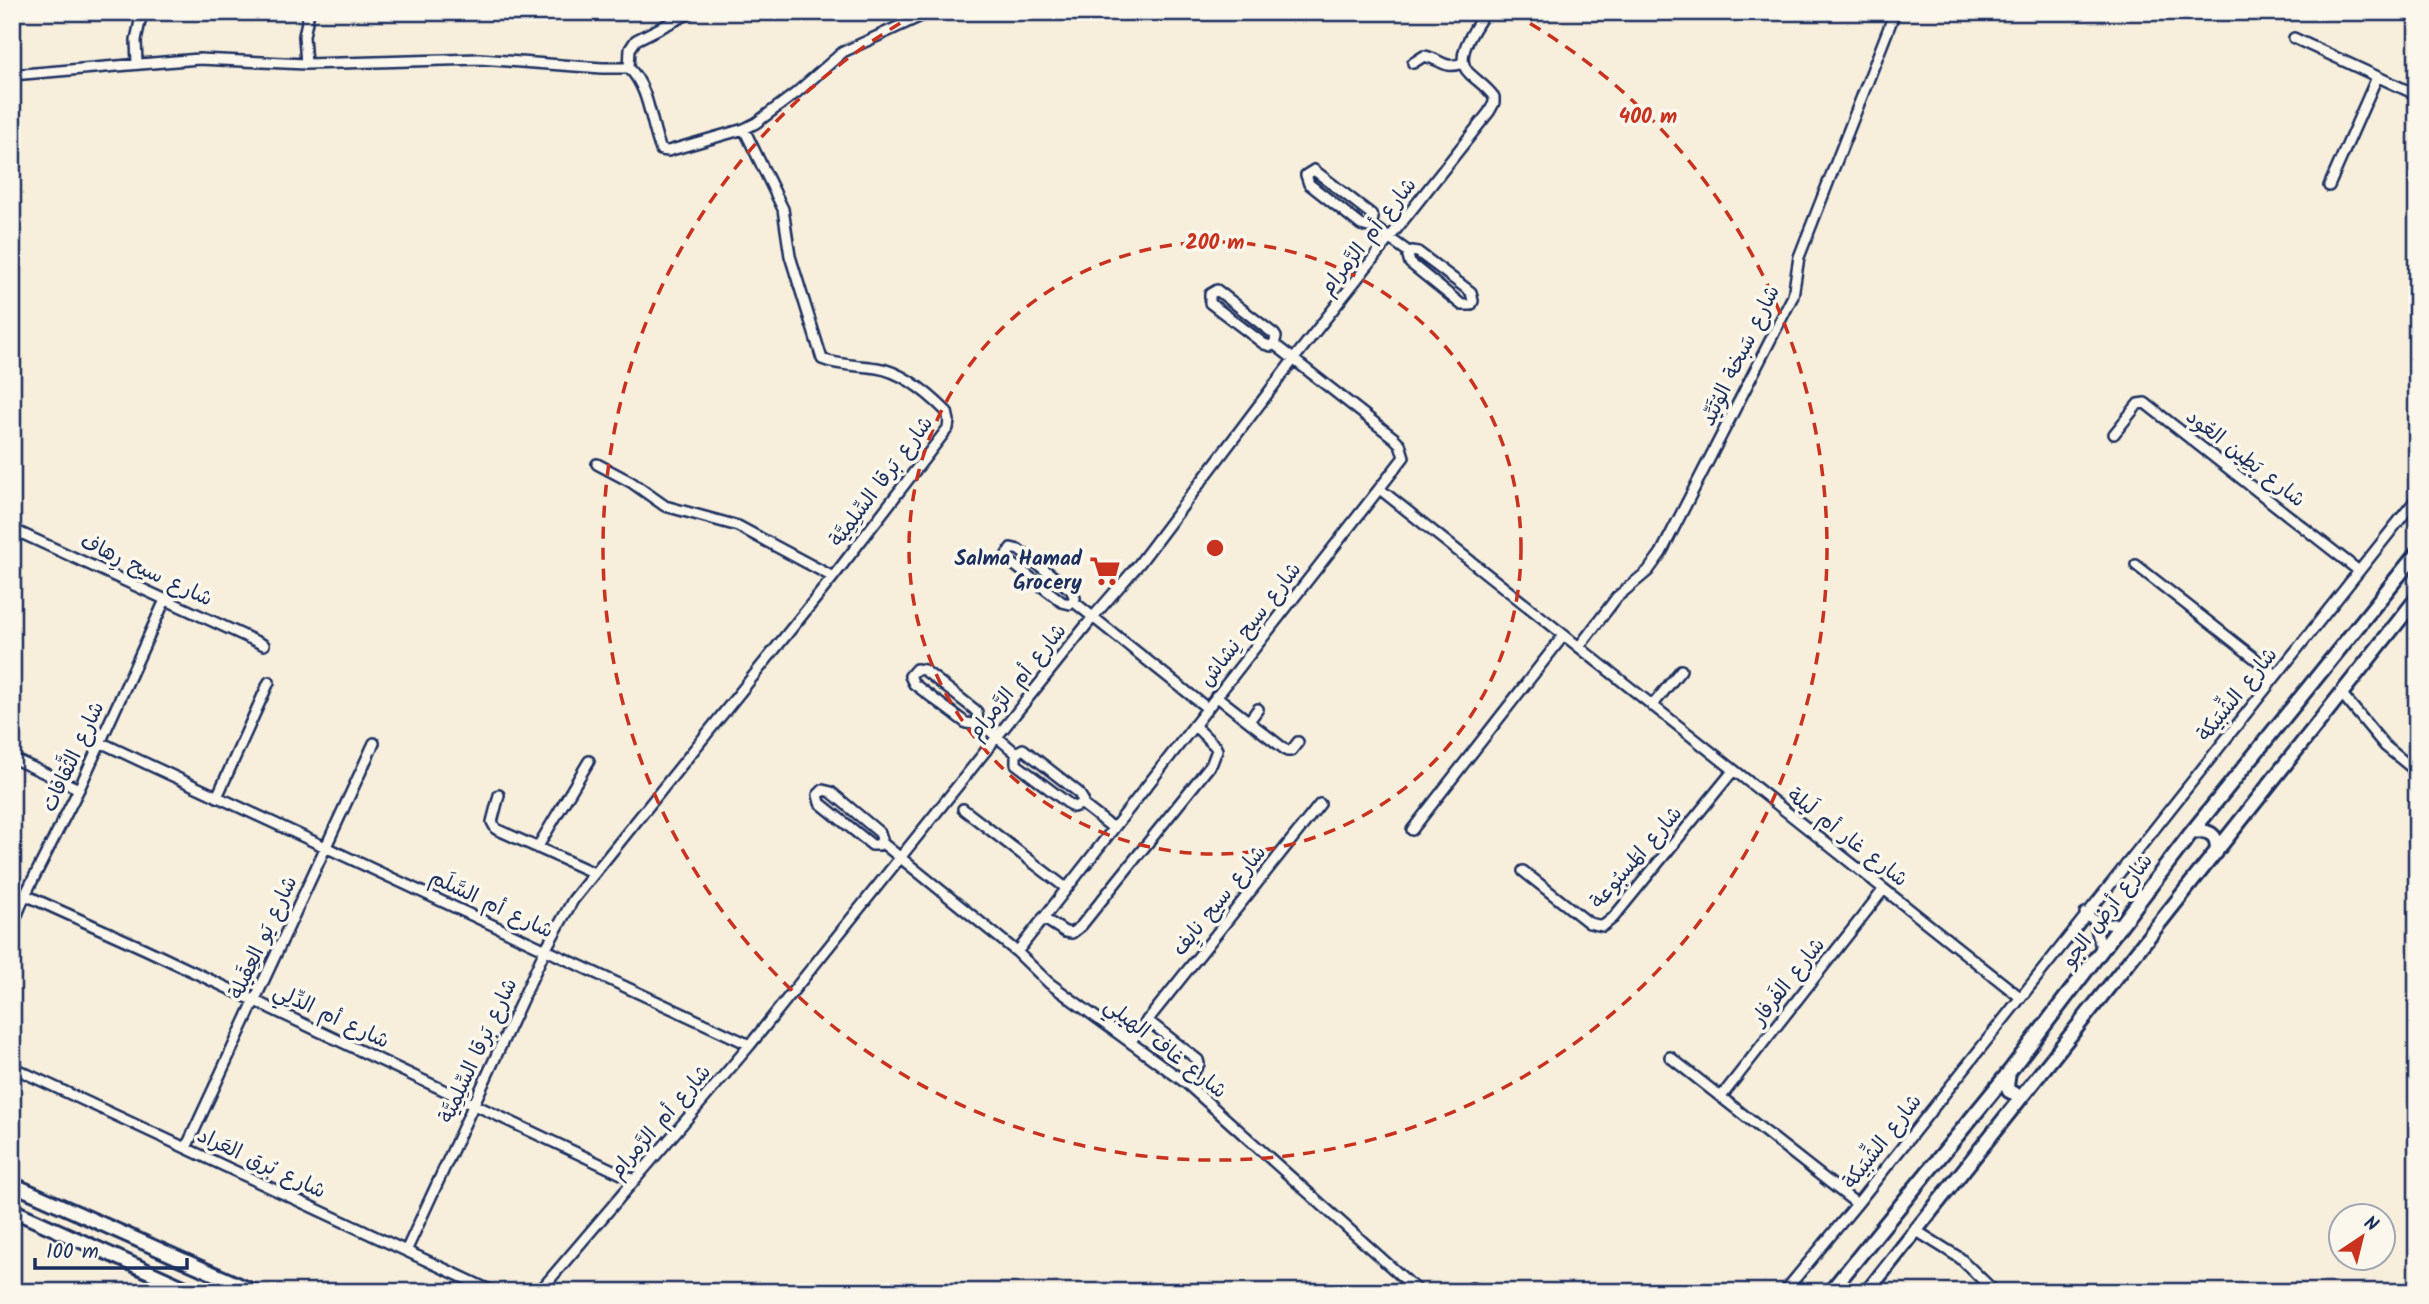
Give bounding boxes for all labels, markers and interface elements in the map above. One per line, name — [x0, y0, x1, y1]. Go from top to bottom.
text: 400 m — [1619, 101, 1677, 134]
street label: شارع أم الرَّمرام — [1312, 171, 1426, 303]
text: 200 m — [1185, 227, 1245, 260]
street label: شارع سَبخة الوُتَيِّد — [1692, 280, 1790, 432]
street label: شارع بَطِين العُود — [2178, 402, 2312, 516]
street label: شارع بَرقا السِّلِمِيَّة — [822, 409, 942, 555]
street label: شارع سيح رِهاف — [74, 526, 218, 616]
centre of rings — [1203, 536, 1227, 560]
place label: Salma Hamad Grocery — [955, 543, 1083, 600]
supermarket icon: Salma Hamad Grocery — [1088, 554, 1122, 588]
street label: شارع سيح نِشاش — [1192, 555, 1310, 695]
street label: شارع أم الرَّمرام — [960, 616, 1076, 748]
street label: شارع الشِّبَيكة — [2189, 640, 2287, 750]
street label: شارع الثَّقافات — [32, 695, 114, 818]
street label: شارع غار أم لَيلة — [1779, 780, 1915, 896]
street label: شارع المَسبُوعة — [1583, 799, 1691, 917]
street label: شارع سيح نايِف — [1165, 838, 1275, 964]
street label: شارع أرض الجو — [2053, 847, 2162, 976]
street label: شارع أم السَّلَم — [424, 862, 558, 948]
street label: شارع يَو العِقَيلة — [221, 871, 307, 1005]
street label: شارع الفَرفار — [1743, 931, 1834, 1035]
street label: شارع بَرقا السِّلِمِيَّة — [431, 973, 527, 1129]
street label: شارع أم الدِّلِي — [267, 976, 395, 1059]
street label: شارع غاف الهيلي — [1096, 990, 1234, 1109]
street label: شارع أم الرَّمرام — [602, 1058, 720, 1186]
street label: شارع الشِّبَيكة — [1834, 1087, 1931, 1197]
street label: شارع بُرق العَراد — [191, 1120, 331, 1208]
north arrow — [2328, 1202, 2398, 1272]
text: N — [2357, 1209, 2384, 1240]
scale bar — [35, 1227, 187, 1271]
text: 100 m — [46, 1236, 99, 1269]

